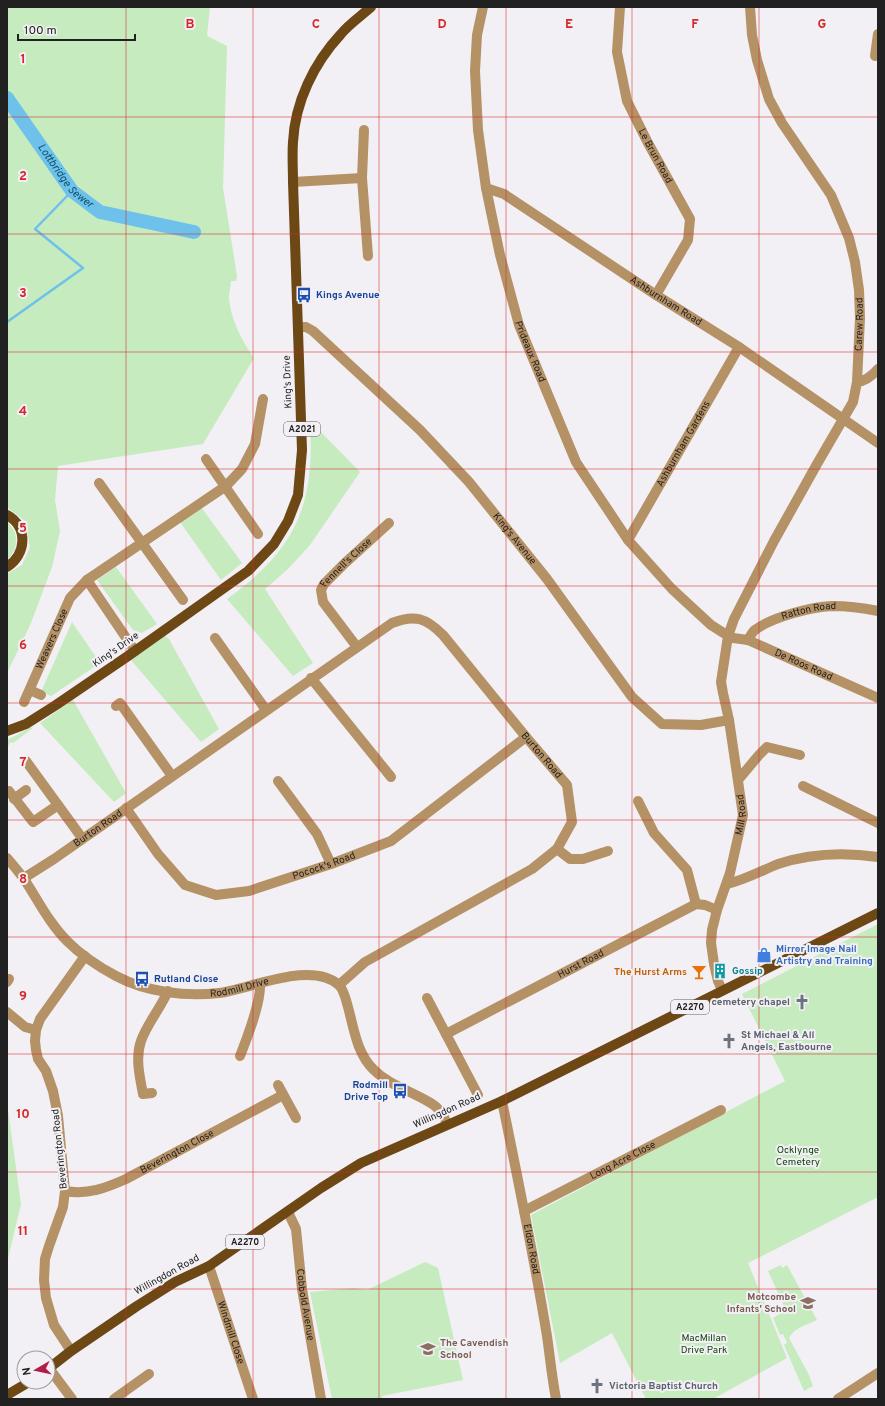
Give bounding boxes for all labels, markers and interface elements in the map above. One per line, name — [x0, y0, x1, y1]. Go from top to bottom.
scale bar — [18, 16, 135, 42]
text: B — [186, 17, 195, 33]
text: C — [312, 17, 320, 33]
text: D — [437, 17, 447, 33]
text: E — [565, 17, 573, 33]
text: F — [691, 17, 699, 33]
text: G — [818, 17, 827, 33]
text: 100 m — [24, 23, 57, 39]
text: 1 — [20, 52, 26, 68]
street label: Le Brun Road — [635, 126, 676, 186]
water label: Lottbridge Sewer — [34, 141, 97, 212]
text: 2 — [19, 169, 27, 185]
street label: Ashburnham Road — [627, 273, 704, 329]
text: 3 — [19, 286, 27, 302]
bus stop icon: Kings Avenue — [295, 286, 313, 304]
place label: Kings Avenue — [316, 289, 380, 302]
street label: Carew Road — [852, 297, 867, 351]
street label: Prideaux Road — [512, 319, 549, 384]
street label: King's Drive — [281, 355, 295, 409]
street label: Ashburnham Gardens — [653, 398, 713, 489]
text: 4 — [19, 404, 27, 420]
road number: A2021 — [284, 422, 320, 436]
street label: King's Avenue — [490, 510, 539, 567]
text: 5 — [19, 521, 27, 537]
street label: Fennell's Close — [317, 535, 375, 589]
street label: Ratton Road — [780, 599, 836, 623]
street label: Weavers Close — [33, 607, 71, 671]
street label: King's Drive — [90, 629, 142, 671]
text: 6 — [19, 638, 27, 654]
street label: De Roos Road — [773, 646, 835, 683]
street label: Burton Road — [518, 729, 565, 781]
text: 7 — [20, 755, 27, 771]
street label: Mill Road — [732, 793, 750, 836]
street label: Burton Road — [71, 807, 125, 850]
street label: Pocock's Road — [291, 849, 357, 883]
text: 8 — [19, 872, 27, 888]
place label: Mirror Image Nail Artistry and Training — [776, 943, 873, 968]
street label: Hurst Road — [555, 946, 606, 981]
shop icon: Mirror Image Nail Artistry and Training — [755, 946, 773, 964]
building icon: Gossip — [711, 962, 729, 980]
bar icon: The Hurst Arms — [690, 963, 708, 981]
place label: Gossip — [732, 965, 763, 978]
place label: The Hurst Arms — [614, 966, 687, 979]
bus stop icon: Rutland Close — [133, 970, 151, 988]
place label: Rutland Close — [154, 973, 219, 986]
street label: Rodmill Drive — [210, 975, 270, 1000]
text: 9 — [19, 989, 27, 1005]
church icon: cemetery chapel — [793, 993, 811, 1011]
place label: cemetery chapel — [711, 996, 790, 1009]
road number: A2270 — [671, 1000, 709, 1014]
place label: St Michael & All Angels, Eastbourne — [741, 1029, 832, 1054]
church icon: St Michael & All Angels, Eastbourne — [720, 1032, 738, 1050]
place label: Rodmill Drive Top — [344, 1079, 388, 1104]
bus stop icon: Rodmill Drive Top — [391, 1082, 409, 1100]
street label: Willingdon Road — [411, 1090, 483, 1132]
text: 10 — [16, 1107, 30, 1123]
street label: Beverington Road — [49, 1108, 71, 1190]
street label: Beverington Close — [138, 1127, 216, 1177]
street label: Long Acre Close — [588, 1138, 658, 1183]
park label: Ocklynge Cemetery — [776, 1144, 820, 1169]
street label: Eldon Road — [520, 1223, 543, 1275]
text: 11 — [18, 1224, 28, 1240]
road number: A2270 — [226, 1235, 264, 1249]
street label: Willingdon Road — [132, 1252, 202, 1298]
street label: Cobbold Avenue — [293, 1268, 317, 1342]
place label: Motcombe Infants' School — [727, 1291, 796, 1316]
school or university icon: Motcombe Infants' School — [799, 1294, 817, 1312]
street label: Windmill Close — [215, 1299, 247, 1366]
park label: MacMillan Drive Park — [681, 1332, 727, 1357]
place label: The Cavendish School — [440, 1337, 508, 1362]
school or university icon: The Cavendish School — [419, 1340, 437, 1358]
north arrow — [16, 1350, 56, 1390]
text: N — [20, 1366, 35, 1376]
church icon: Victoria Baptist Church — [588, 1377, 606, 1395]
place label: Victoria Baptist Church — [609, 1380, 718, 1393]

